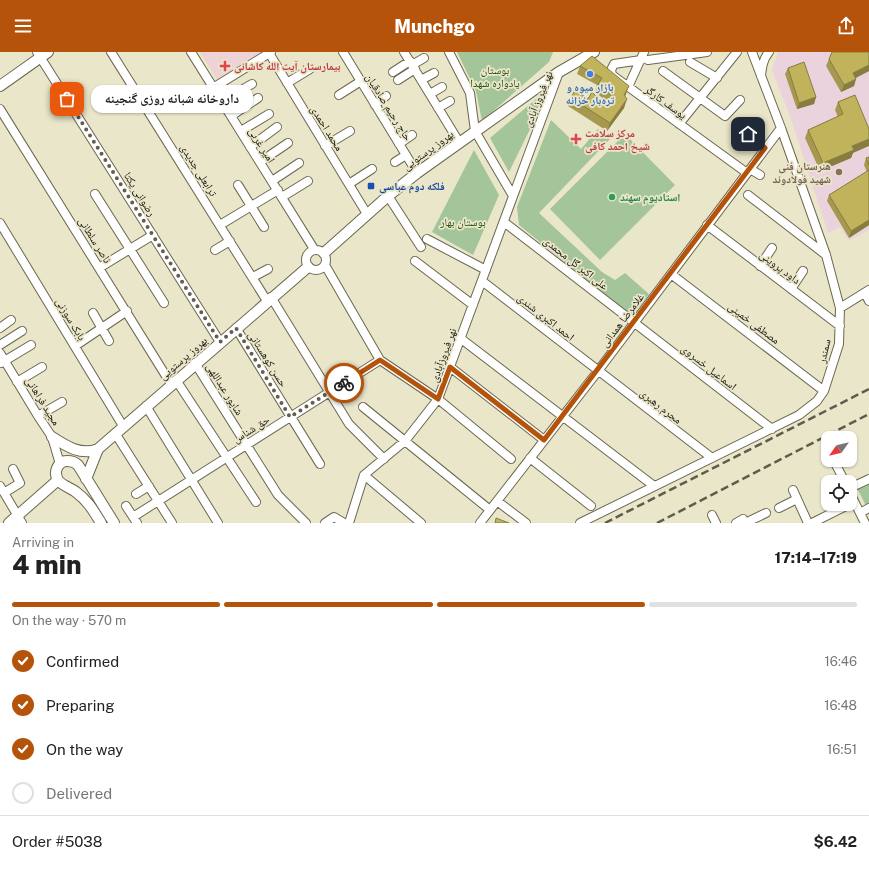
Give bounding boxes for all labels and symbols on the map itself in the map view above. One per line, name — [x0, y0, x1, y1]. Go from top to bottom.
marker: بیمارستان آیت الله کاشانی — [219, 60, 231, 72]
place label: بیمارستان آیت الله کاشانی — [234, 60, 341, 74]
park label: بوستان یادواره شهدا — [470, 64, 520, 89]
street label: نهر فیروز آبادی — [521, 69, 556, 129]
marker: بازار میوه و تره‌بار خزانه — [585, 69, 595, 79]
street label: حاج رحیم صادقیان — [362, 71, 414, 144]
place label: بازار میوه و تره‌بار خزانه — [566, 81, 614, 107]
pin — [50, 82, 84, 116]
street label: یوسف کارگر — [642, 82, 690, 122]
callout: داروخانه شبانه روزی گنجینه — [91, 85, 253, 113]
street label: محمد احمدی — [308, 103, 346, 153]
pin — [731, 117, 765, 151]
street label: امیر غربی — [246, 125, 278, 165]
place label: مرکز سلامت شیخ احمد کافی — [585, 127, 650, 154]
street label: بهروز پرستویی — [400, 128, 456, 173]
marker: مرکز سلامت شیخ احمد کافی — [570, 133, 582, 145]
street label: ترابعلی جدیدی — [177, 142, 220, 200]
place label: هنرستان فنی شهید فولادوند — [772, 160, 831, 186]
marker: هنرستان فنی شهید فولادوند — [834, 167, 844, 177]
street label: رضوانی یکتا — [121, 170, 158, 219]
place label: فلکه دوم عباسی — [379, 180, 445, 194]
marker: فلکه دوم عباسی — [366, 181, 376, 191]
place label: استادیوم سهند — [620, 191, 681, 205]
marker: استادیوم سهند — [607, 192, 617, 202]
street label: ناصر سلطانی — [75, 215, 114, 266]
park label: بوستان بهار — [439, 216, 486, 229]
street label: علی اکبر گل محمدی — [541, 234, 611, 293]
street label: داود پروینی — [757, 248, 803, 287]
street label: غلامرضا همدانی — [598, 290, 647, 350]
street label: احمد اکبری شندی — [515, 291, 577, 344]
street label: بابک سوزنی — [53, 296, 88, 343]
street label: مصطفی خمینی — [725, 300, 782, 347]
street label: نهر فیروزآبادی — [428, 326, 459, 384]
street label: حسن کوهستانی — [245, 329, 290, 390]
street label: بهروز پرستویی — [157, 334, 210, 383]
street label: سمندر — [815, 338, 833, 365]
street label: اسماعیل خسروی — [678, 342, 739, 393]
street label: شاپور عبداللهی — [203, 361, 246, 418]
courier — [324, 363, 364, 403]
street label: مجید فراهانی — [23, 375, 63, 428]
street label: محرم رهبری — [637, 386, 684, 427]
street label: حق شناس — [230, 413, 272, 446]
north arrow — [821, 431, 857, 467]

